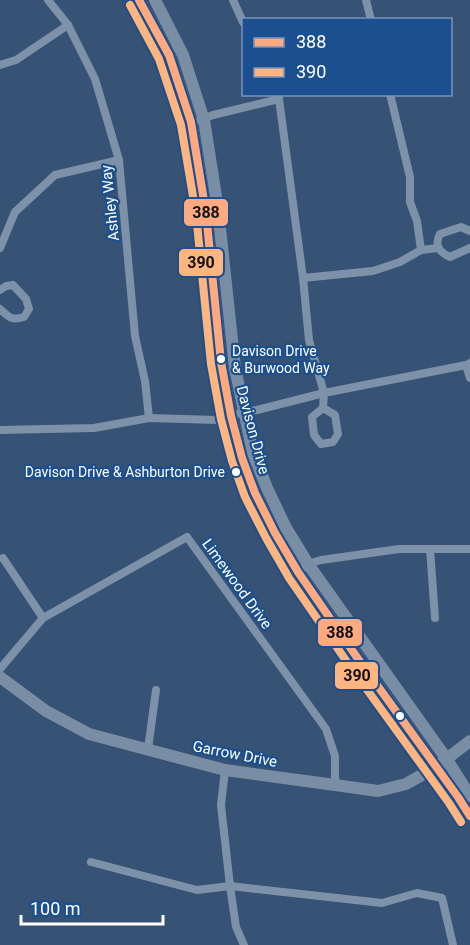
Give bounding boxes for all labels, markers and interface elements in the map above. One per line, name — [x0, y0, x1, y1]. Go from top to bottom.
legend — [242, 18, 452, 96]
text: 388 — [296, 31, 326, 52]
text: 390 — [296, 61, 326, 82]
street label: Ashley Way — [97, 164, 123, 242]
line badge: 388 — [183, 198, 229, 227]
text: 388 — [192, 203, 220, 222]
line badge: 390 — [178, 248, 224, 277]
text: 390 — [187, 253, 215, 272]
place label: Davison Drive & Burwood Way — [232, 343, 330, 376]
marker: Davison Drive & Burwood Way — [215, 353, 227, 365]
street label: Davison Drive — [233, 384, 273, 476]
place label: Davison Drive & Ashburton Drive — [25, 464, 225, 480]
marker: Davison Drive & Ashburton Drive — [230, 466, 242, 478]
street label: Limewood Drive — [198, 535, 276, 633]
line badge: 388 — [317, 618, 363, 647]
text: 388 — [326, 623, 354, 642]
line badge: 390 — [334, 661, 379, 690]
text: 390 — [343, 666, 371, 685]
unlabelled marker — [394, 710, 406, 722]
street label: Garrow Drive — [191, 737, 279, 771]
scale bar — [21, 888, 164, 926]
text: 100 m — [30, 898, 81, 919]

